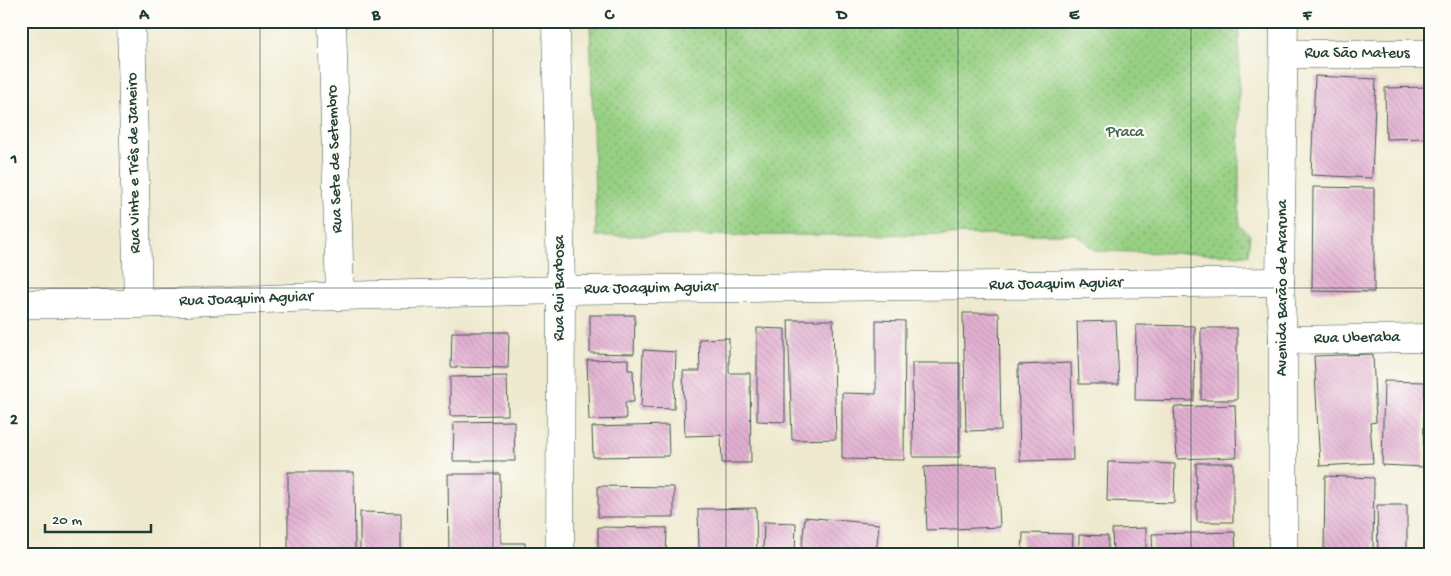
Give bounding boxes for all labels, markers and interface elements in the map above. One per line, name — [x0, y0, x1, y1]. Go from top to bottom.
text: A — [138, 7, 150, 26]
text: B — [371, 7, 381, 26]
text: C — [604, 7, 615, 26]
text: D — [835, 7, 848, 26]
text: E — [1069, 7, 1080, 26]
text: F — [1302, 7, 1313, 26]
street label: Rua São Mateus — [1304, 45, 1411, 64]
street label: Rua Vinte e Três de Janeiro — [124, 72, 146, 254]
street label: Rua Sete de Setembro — [324, 84, 348, 234]
park label: Praca — [1105, 124, 1145, 143]
text: 1 — [10, 151, 17, 170]
street label: Avenida Barão de Araruna — [1274, 199, 1293, 376]
street label: Rua Rui Barbosa — [551, 234, 570, 341]
street label: Rua Joaquim Aguiar — [989, 274, 1124, 296]
street label: Rua Joaquim Aguiar — [584, 278, 719, 300]
street label: Rua Joaquim Aguiar — [179, 288, 315, 312]
street label: Rua Uberaba — [1314, 329, 1401, 349]
text: 2 — [10, 412, 18, 431]
scale bar — [45, 501, 151, 533]
text: 20 m — [52, 512, 82, 530]

